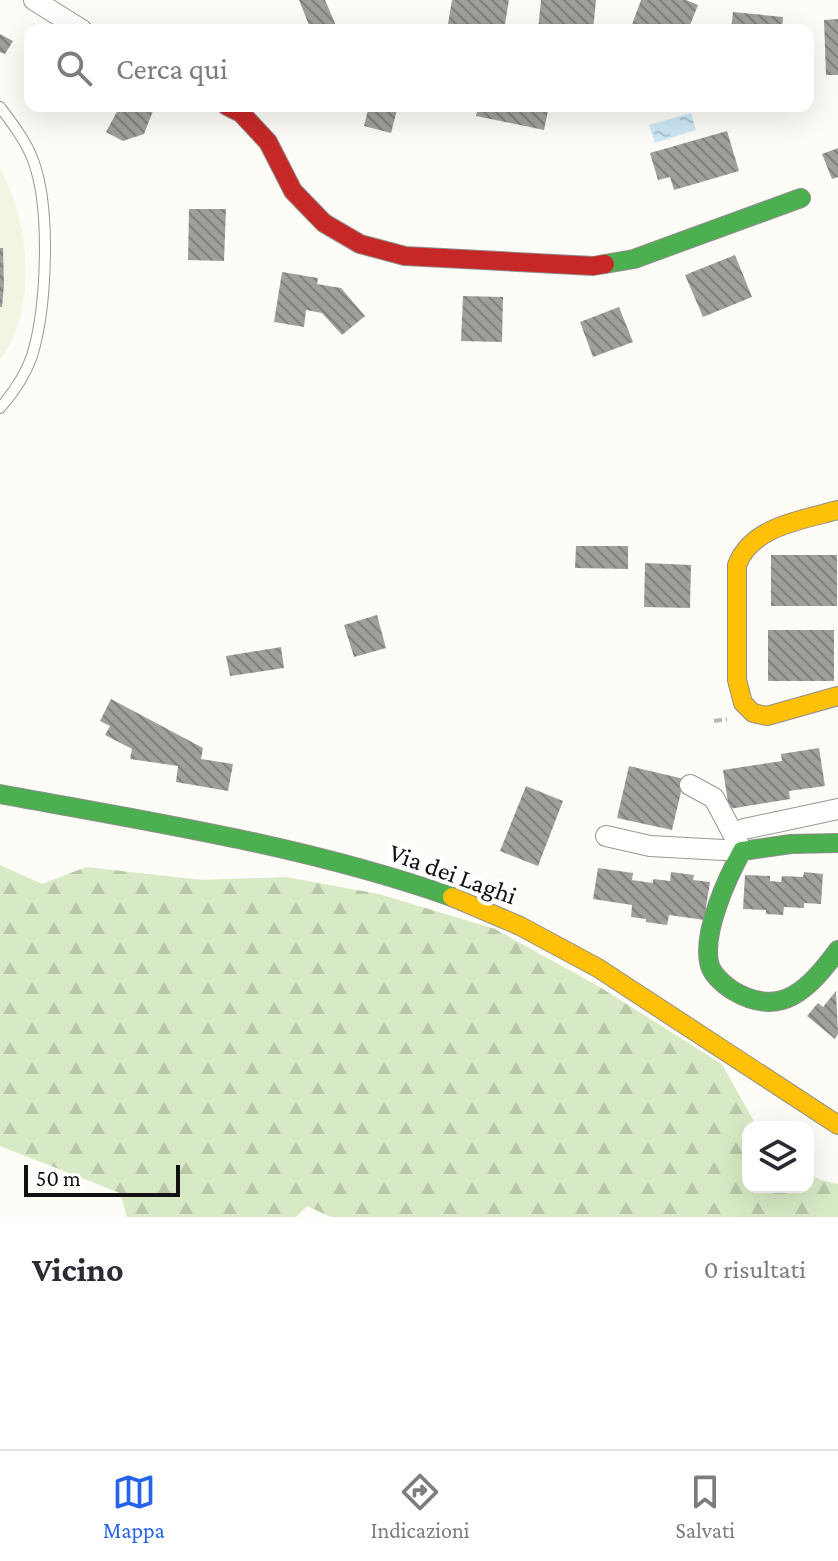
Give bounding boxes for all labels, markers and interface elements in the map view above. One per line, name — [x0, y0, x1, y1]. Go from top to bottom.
search box — [24, 24, 814, 112]
icon: search — [52, 46, 96, 90]
text: Cerca qui — [116, 52, 228, 85]
street label: Via dei Laghi — [385, 838, 521, 910]
map controls — [742, 1121, 814, 1193]
button: layers — [742, 1121, 814, 1193]
scale bar — [24, 1161, 180, 1197]
text: 50 m — [36, 1166, 81, 1191]
text: Vicino — [32, 1251, 124, 1288]
text: 0 risultati — [704, 1255, 806, 1284]
tab: Mappa — [103, 1470, 165, 1543]
tab: Indicazioni — [371, 1470, 469, 1543]
tab: Salvati — [675, 1470, 735, 1543]

